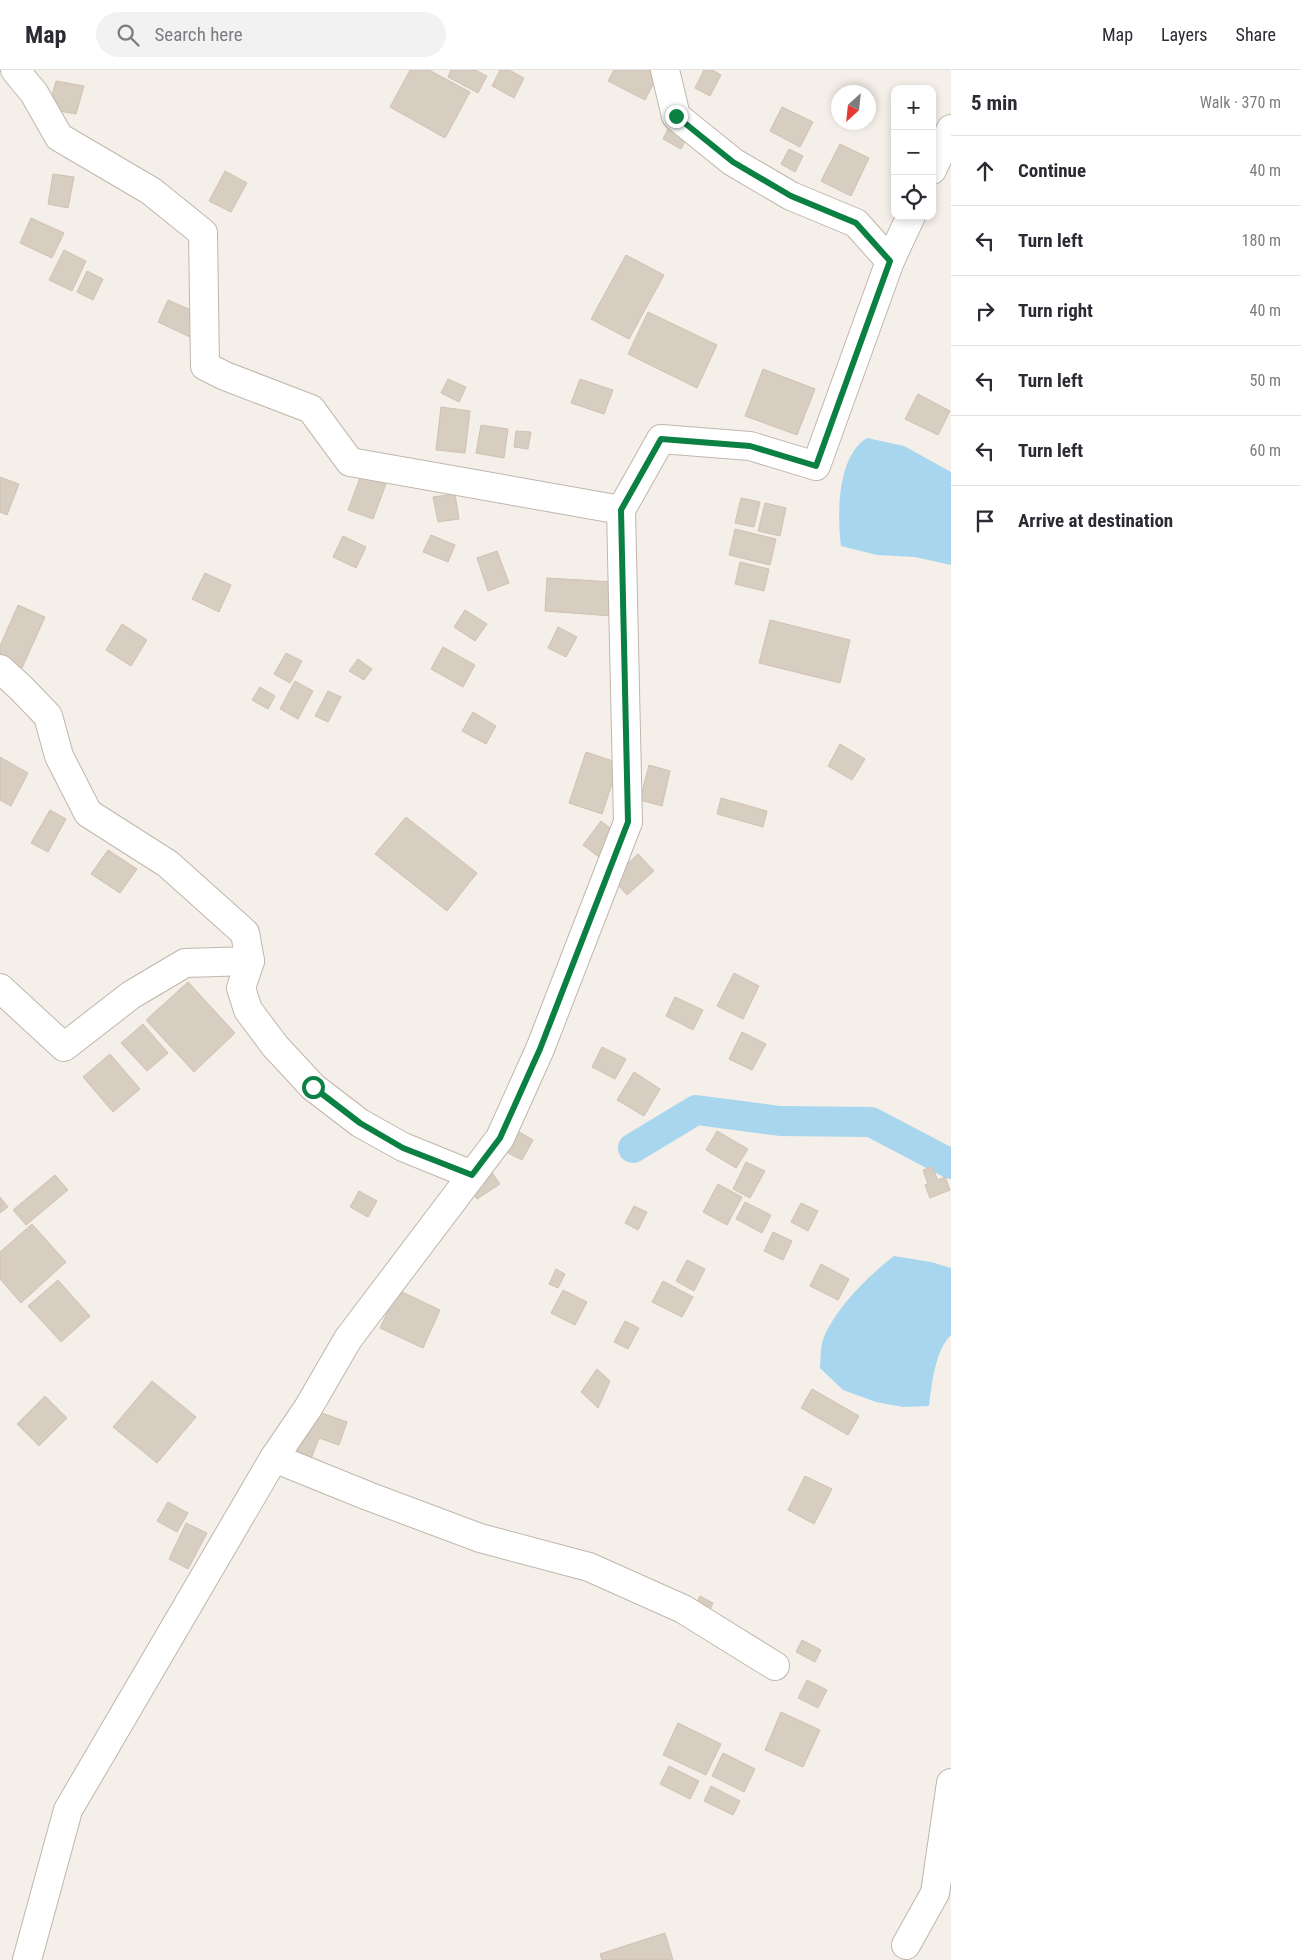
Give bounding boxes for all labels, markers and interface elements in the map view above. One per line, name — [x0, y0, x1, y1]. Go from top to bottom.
search box — [96, 12, 446, 57]
text: Map — [25, 21, 66, 49]
icon: search — [114, 21, 142, 49]
text: Search here — [154, 23, 243, 46]
text: Map — [1102, 24, 1133, 45]
text: Layers — [1161, 24, 1208, 45]
text: Share — [1236, 24, 1276, 45]
north arrow — [831, 85, 876, 130]
map controls — [891, 85, 936, 220]
button: + — [891, 85, 936, 130]
text: 5 min — [971, 91, 1018, 115]
text: Walk · 370 m — [1200, 93, 1281, 112]
route end — [665, 105, 688, 128]
button: − — [891, 130, 936, 175]
icon: ahead — [971, 157, 999, 185]
text: Continue — [1018, 159, 1086, 182]
text: 40 m — [1249, 161, 1281, 180]
button: locate — [891, 175, 936, 220]
icon: left — [971, 227, 999, 255]
text: Turn left — [1018, 229, 1083, 252]
text: 180 m — [1242, 231, 1281, 250]
icon: right — [971, 297, 999, 325]
text: Turn right — [1018, 299, 1093, 322]
text: 40 m — [1249, 301, 1281, 320]
icon: left — [971, 367, 999, 395]
text: Turn left — [1018, 369, 1083, 392]
text: 50 m — [1249, 371, 1281, 390]
icon: left — [971, 437, 999, 465]
text: Turn left — [1018, 439, 1083, 462]
text: 60 m — [1249, 441, 1281, 460]
icon: arrive — [971, 507, 999, 535]
text: Arrive at destination — [1018, 509, 1173, 532]
route start — [302, 1076, 325, 1099]

